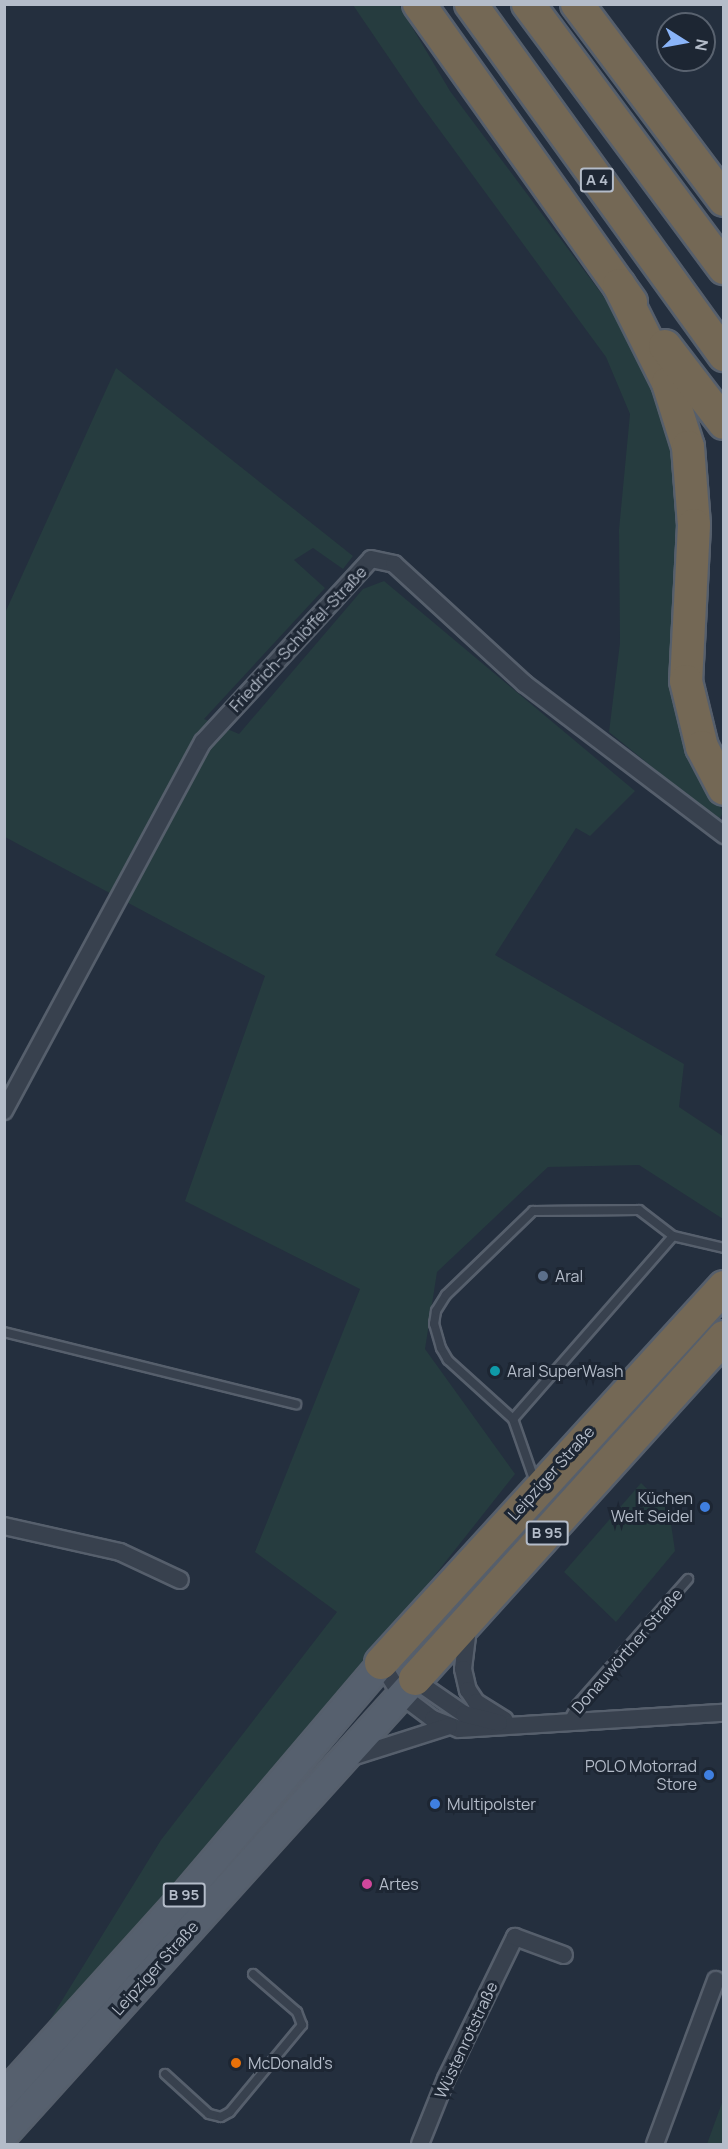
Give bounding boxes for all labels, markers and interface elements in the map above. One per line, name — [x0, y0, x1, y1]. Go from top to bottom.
north arrow — [656, 12, 716, 72]
text: N — [690, 37, 714, 53]
road number: A 4 — [579, 168, 615, 192]
street label: Friedrich-Schlöffel-Straße — [225, 562, 371, 716]
place label: Aral — [555, 1266, 583, 1286]
marker: Aral — [536, 1269, 550, 1283]
place label: Aral SuperWash — [507, 1361, 623, 1381]
marker: Aral SuperWash — [488, 1364, 502, 1378]
street label: Leipziger Straße — [504, 1422, 598, 1524]
place label: Küchen Welt Seidel — [611, 1488, 693, 1526]
marker: Küchen Welt Seidel — [698, 1500, 712, 1514]
road number: B 95 — [524, 1521, 570, 1545]
street label: Donauwörther Straße — [568, 1585, 686, 1717]
place label: POLO Motorrad Store — [585, 1756, 697, 1794]
marker: POLO Motorrad Store — [702, 1768, 716, 1782]
place label: Multipolster — [447, 1794, 536, 1814]
marker: Multipolster — [428, 1797, 442, 1811]
place label: Artes — [379, 1874, 419, 1894]
marker: Artes — [360, 1877, 374, 1891]
road number: B 95 — [162, 1883, 207, 1907]
street label: Leipziger Straße — [108, 1917, 202, 2019]
street label: Wüstenrotstraße — [431, 1979, 501, 2101]
place label: McDonald's — [248, 2053, 333, 2073]
marker: McDonald's — [229, 2056, 243, 2070]

